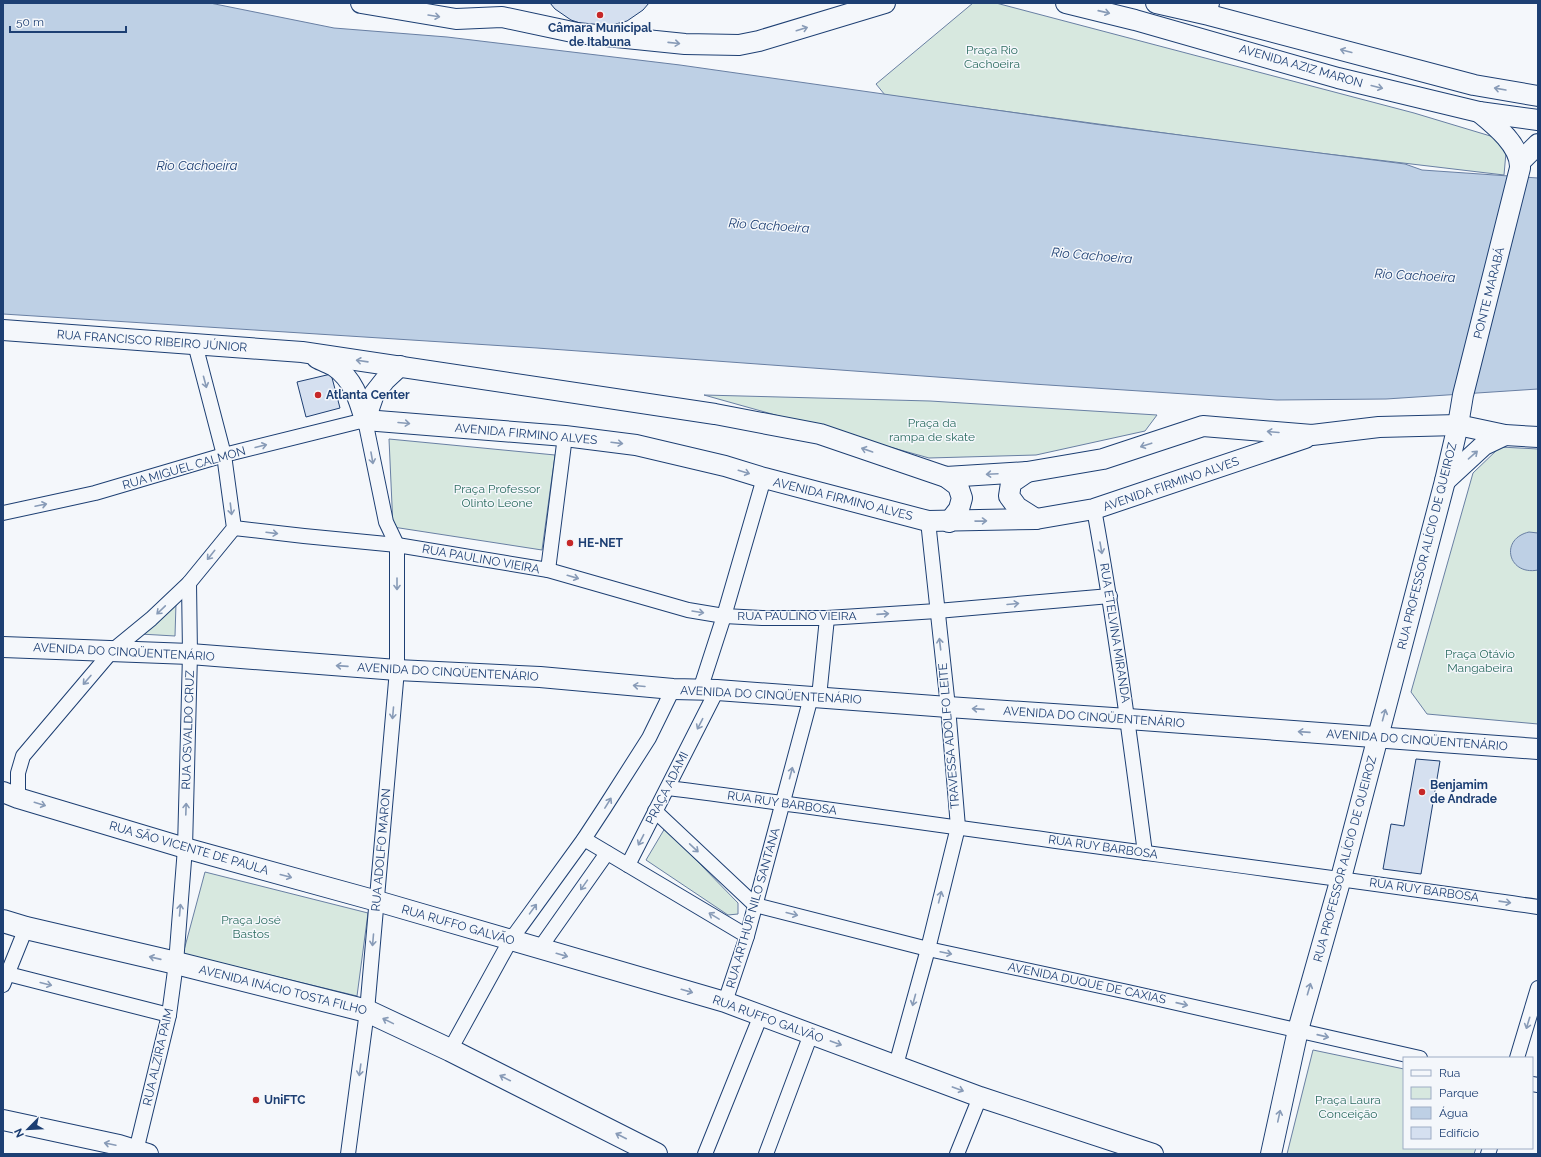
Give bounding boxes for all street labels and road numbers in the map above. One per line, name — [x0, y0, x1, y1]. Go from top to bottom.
street label: AVENIDA AZIZ MARON — [1238, 42, 1364, 90]
street label: PONTE MARABÁ — [1471, 246, 1507, 340]
street label: RUA FRANCISCO RIBEIRO JÚNIOR — [56, 327, 248, 355]
street label: AVENIDA FIRMINO ALVES — [454, 421, 598, 447]
street label: RUA PROFESSOR ALÍCIO DE QUEIROZ — [1394, 441, 1460, 651]
street label: RUA MIGUEL CALMON — [121, 444, 247, 492]
street label: AVENIDA FIRMINO ALVES — [1101, 454, 1241, 514]
street label: AVENIDA FIRMINO ALVES — [772, 475, 914, 523]
street label: RUA PAULINO VIEIRA — [421, 542, 541, 576]
street label: RUA ETELVINA MIRANDA — [1097, 562, 1133, 704]
street label: RUA PAULINO VIEIRA — [737, 609, 857, 623]
street label: AVENIDA DO CINQÜENTENÁRIO — [33, 640, 215, 664]
street label: AVENIDA DO CINQÜENTENÁRIO — [357, 660, 539, 684]
street label: TRAVESSA ADOLFO LEITE — [936, 662, 962, 810]
street label: RUA OSVALDO CRUZ — [179, 670, 197, 790]
street label: AVENIDA DO CINQÜENTENÁRIO — [680, 683, 862, 707]
street label: AVENIDA DO CINQÜENTENÁRIO — [1003, 704, 1185, 730]
street label: AVENIDA DO CINQÜENTENÁRIO — [1326, 727, 1508, 753]
street label: PRAÇA ADAMI — [643, 749, 691, 827]
street label: RUA PROFESSOR ALÍCIO DE QUEIROZ — [1311, 754, 1379, 964]
street label: RUA ADOLFO MARON — [369, 788, 393, 912]
street label: RUA RUY BARBOSA — [726, 788, 838, 818]
street label: RUA SÃO VICENTE DE PAULA — [108, 818, 270, 878]
street label: RUA ARTHUR NILO SANTANA — [723, 826, 783, 990]
street label: RUA RUY BARBOSA — [1047, 832, 1159, 862]
street label: RUA RUY BARBOSA — [1368, 875, 1480, 905]
street label: RUA RUFFO GALVÃO — [400, 902, 516, 948]
street label: AVENIDA DUQUE DE CAXIAS — [1007, 959, 1167, 1007]
street label: AVENIDA INÁCIO TOSTA FILHO — [198, 962, 368, 1018]
street label: RUA RUFFO GALVÃO — [711, 992, 825, 1046]
street label: RUA ALZIRA PAIM — [140, 1007, 176, 1107]

